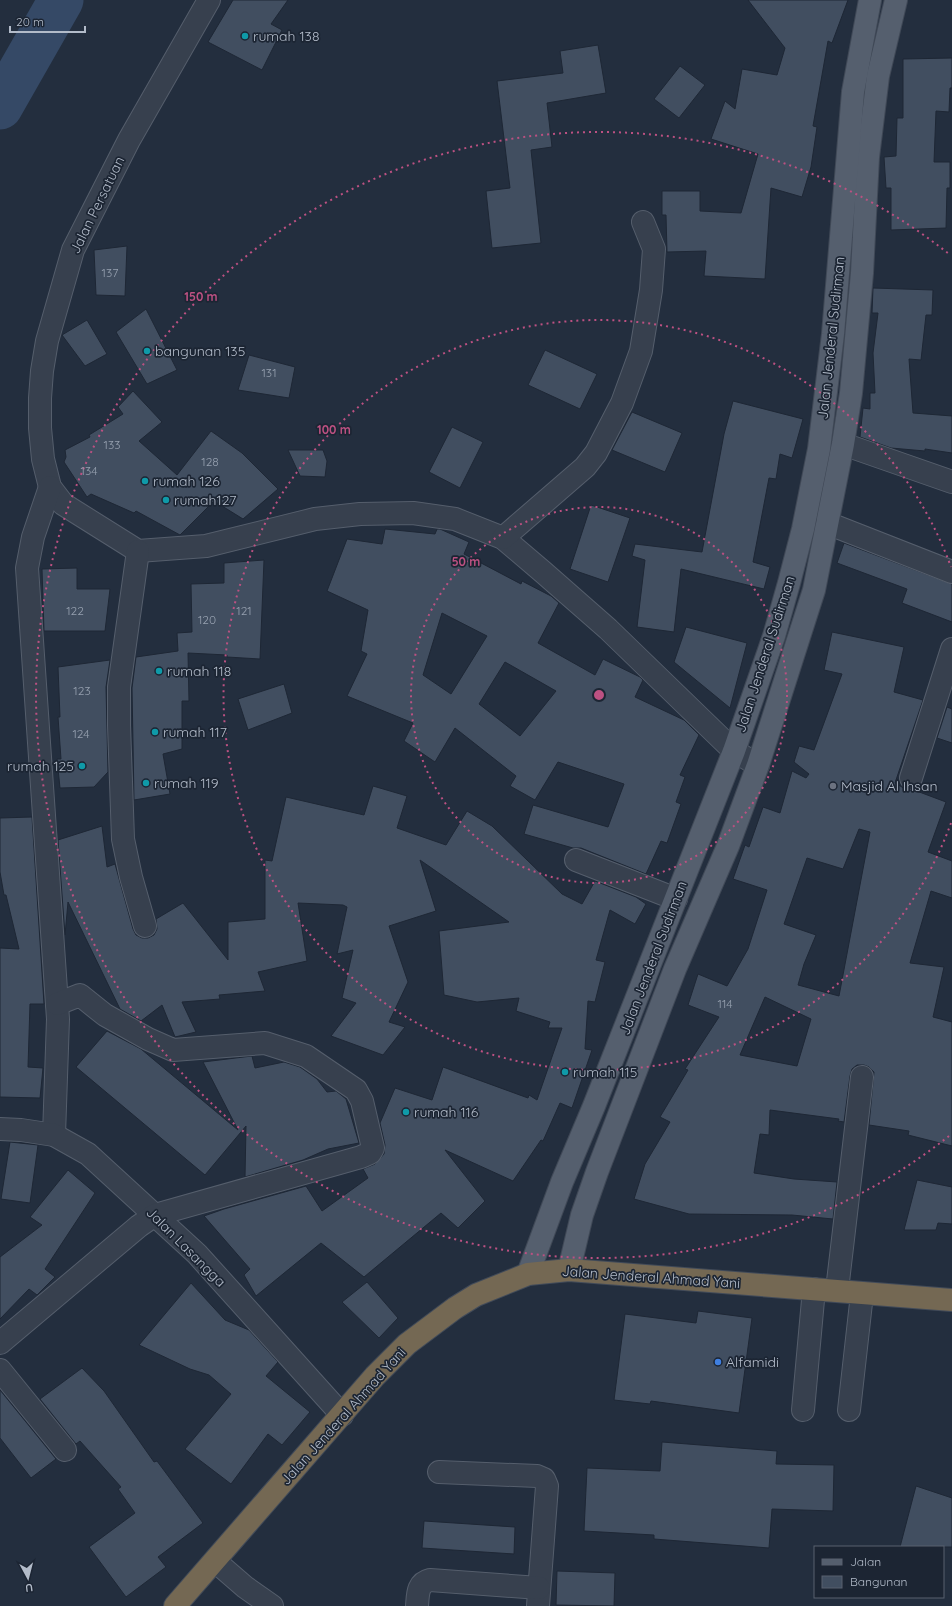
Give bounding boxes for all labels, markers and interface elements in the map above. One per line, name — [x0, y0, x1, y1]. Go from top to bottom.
scale bar — [10, 8, 85, 34]
text: 20 m — [16, 14, 44, 29]
place label: rumah 138 — [253, 27, 319, 45]
marker: rumah 138 — [240, 31, 250, 41]
street label: Jalan Persatuan — [66, 153, 128, 257]
street label: Jalan Jenderal Sudirman — [814, 256, 848, 420]
house number: 137 — [102, 265, 118, 280]
text: 150 m — [184, 289, 218, 304]
place label: bangunan 135 — [155, 342, 245, 360]
marker: bangunan 135 — [142, 346, 152, 356]
house number: 131 — [261, 365, 277, 380]
text: 100 m — [317, 422, 351, 437]
house number: 133 — [103, 437, 121, 452]
house number: 128 — [201, 454, 219, 469]
house number: 134 — [80, 463, 98, 478]
place label: rumah 126 — [153, 472, 220, 490]
marker: rumah 126 — [140, 476, 150, 486]
place label: rumah127 — [174, 491, 236, 509]
marker: rumah127 — [161, 495, 171, 505]
text: 50 m — [452, 554, 480, 569]
street label: Jalan Jenderal Sudirman — [731, 574, 799, 734]
house number: 122 — [66, 603, 84, 618]
house number: 121 — [236, 603, 252, 618]
house number: 120 — [198, 612, 216, 627]
place label: rumah 118 — [167, 662, 231, 680]
marker: rumah 118 — [154, 666, 164, 676]
house number: 123 — [73, 683, 91, 698]
centre of rings — [592, 688, 606, 702]
place label: rumah 117 — [163, 723, 227, 741]
house number: 124 — [72, 726, 90, 741]
marker: rumah 117 — [150, 727, 160, 737]
place label: rumah 125 — [7, 757, 74, 775]
marker: rumah 125 — [77, 761, 87, 771]
place label: rumah 119 — [154, 774, 219, 792]
place label: Masjid Al Ihsan — [841, 777, 938, 795]
marker: rumah 119 — [141, 778, 151, 788]
marker: Masjid Al Ihsan — [828, 781, 838, 791]
street label: Jalan Jenderal Sudirman — [615, 879, 691, 1037]
house number: 114 — [717, 996, 733, 1011]
place label: rumah 115 — [573, 1063, 637, 1081]
marker: rumah 115 — [560, 1067, 570, 1077]
place label: rumah 116 — [414, 1103, 479, 1121]
marker: rumah 116 — [401, 1107, 411, 1117]
street label: Jalan Lasangga — [142, 1203, 230, 1291]
street label: Jalan Jenderal Ahmad Yani — [561, 1262, 741, 1292]
street label: Jalan Jenderal Ahmad Yani — [276, 1344, 410, 1488]
place label: Alfamidi — [726, 1353, 779, 1371]
marker: Alfamidi — [713, 1357, 723, 1367]
legend — [814, 1546, 944, 1598]
text: Jalan — [850, 1554, 881, 1569]
north arrow — [8, 1558, 48, 1598]
text: Bangunan — [850, 1574, 907, 1589]
text: U — [25, 1581, 34, 1595]

